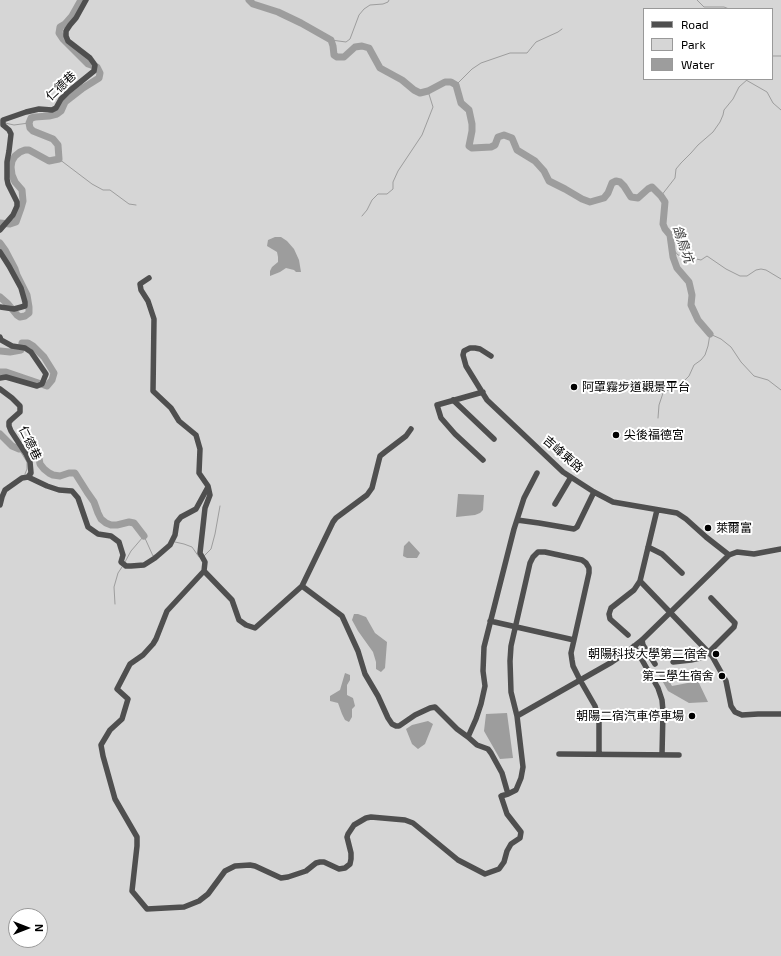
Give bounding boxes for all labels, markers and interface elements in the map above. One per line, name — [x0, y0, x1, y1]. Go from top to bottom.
legend — [643, 8, 773, 80]
text: Road — [681, 17, 709, 31]
text: Park — [681, 37, 706, 51]
text: Water — [681, 57, 715, 71]
street label: 仁德巷 — [43, 68, 79, 104]
water label: 鴿鳥坑 — [669, 223, 697, 265]
place label: 阿罩霧步道觀景平台 — [582, 380, 690, 394]
marker: 阿罩霧步道觀景平台 — [569, 382, 579, 392]
street label: 仁德巷 — [16, 424, 44, 462]
place label: 尖後福德宮 — [624, 428, 684, 442]
marker: 尖後福德宮 — [611, 430, 621, 440]
street label: 吉峰東路 — [540, 433, 586, 475]
place label: 萊爾富 — [716, 521, 752, 535]
marker: 萊爾富 — [703, 523, 713, 533]
place label: 朝陽科技大學第二宿舍 — [588, 647, 708, 661]
marker: 朝陽科技大學第二宿舍 — [711, 649, 721, 659]
place label: 第二學生宿舍 — [642, 669, 714, 683]
marker: 第二學生宿舍 — [717, 671, 727, 681]
place label: 朝陽二宿汽車停車場 — [576, 709, 684, 723]
marker: 朝陽二宿汽車停車場 — [687, 711, 697, 721]
north arrow — [8, 908, 48, 948]
text: N — [33, 924, 46, 932]

